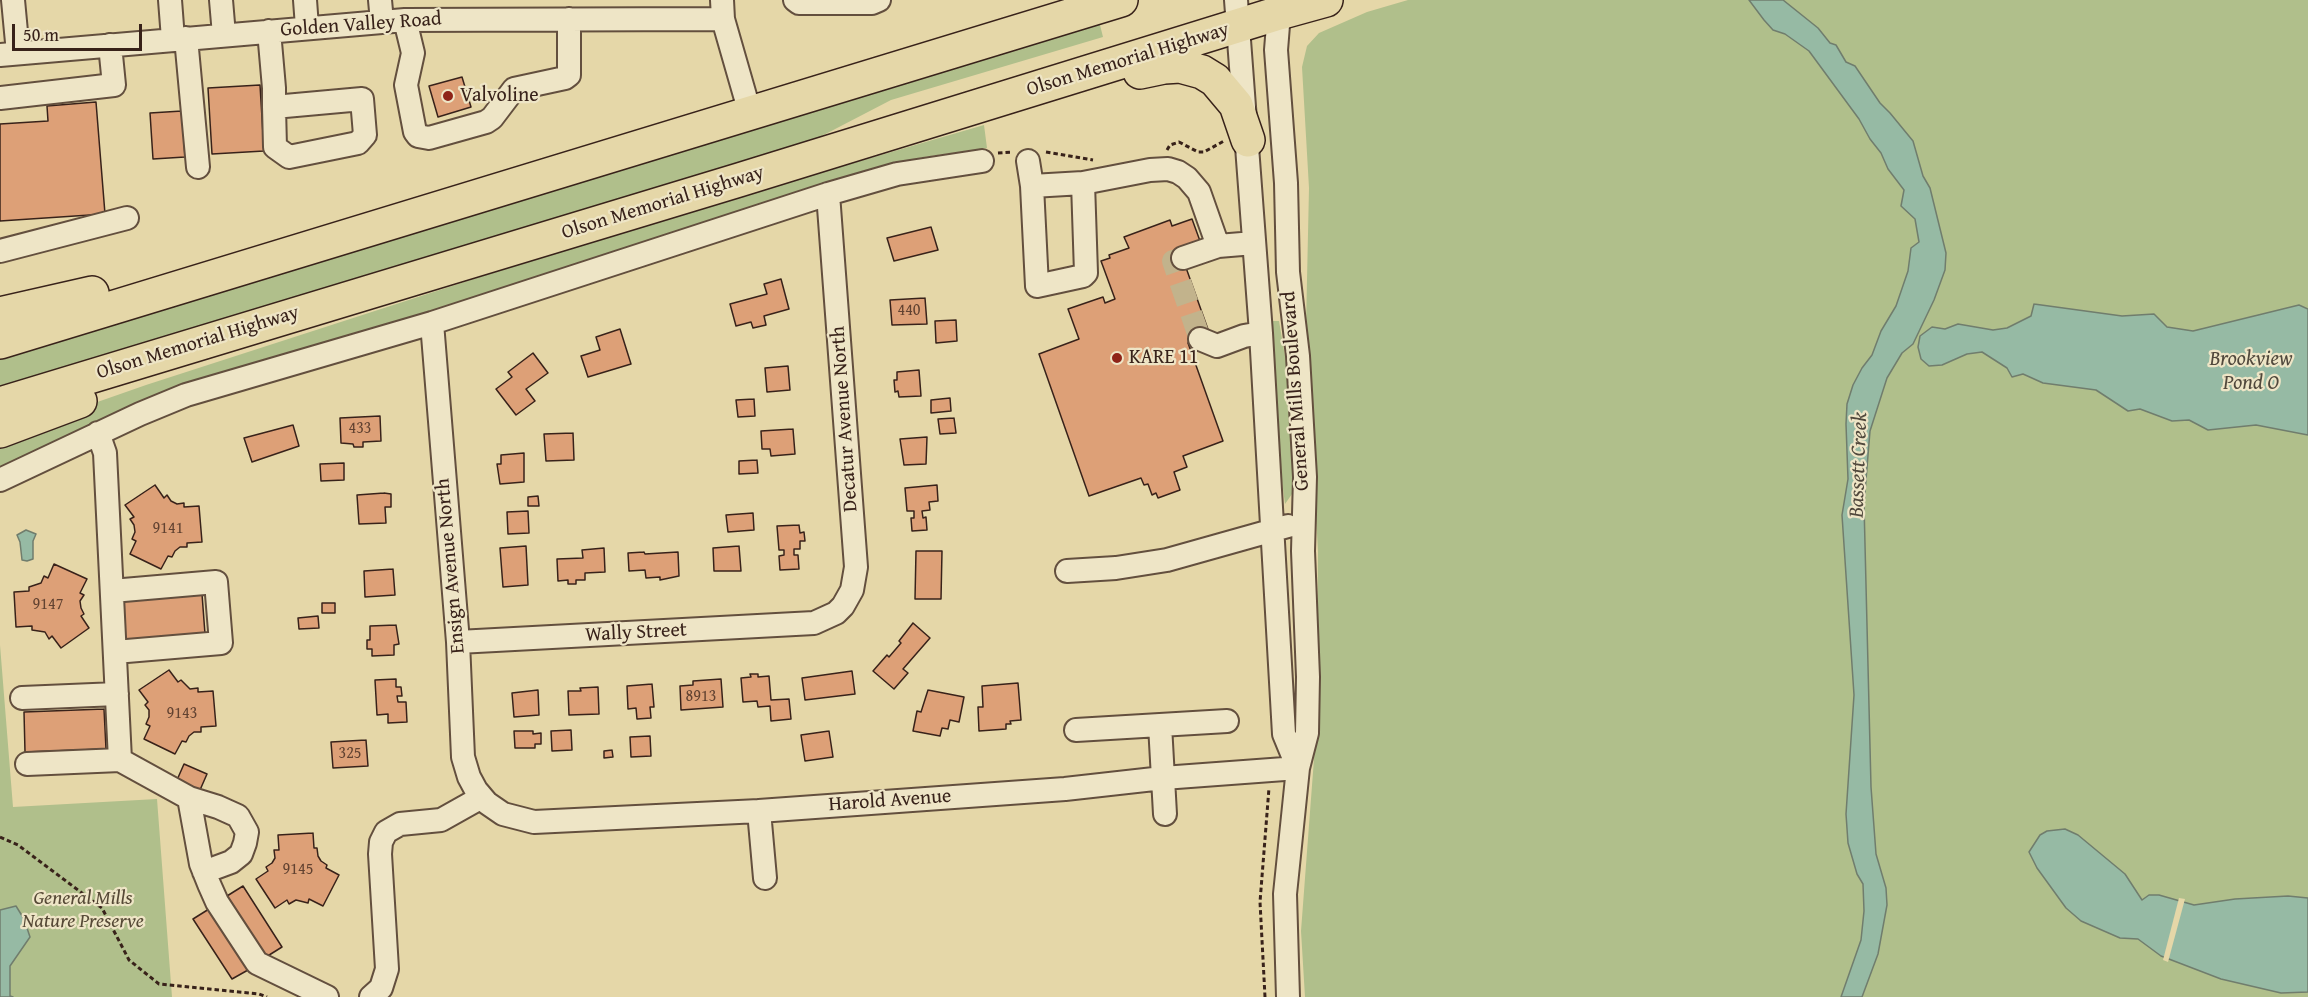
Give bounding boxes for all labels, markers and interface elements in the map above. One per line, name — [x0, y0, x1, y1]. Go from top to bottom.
street label: Golden Valley Road — [280, 7, 442, 43]
scale bar — [15, 12, 146, 50]
street label: Olson Memorial Highway — [1024, 18, 1232, 102]
text: 50 m — [23, 21, 59, 48]
place label: Valvoline — [460, 84, 539, 108]
marker: Valvoline — [441, 89, 455, 103]
street label: Olson Memorial Highway — [559, 161, 767, 245]
street label: General Mills Boulevard — [1277, 290, 1315, 492]
street label: Olson Memorial Highway — [94, 301, 302, 385]
house number: 440 — [897, 301, 921, 321]
street label: Decatur Avenue North — [827, 325, 863, 513]
place label: KARE 11 — [1129, 346, 1198, 370]
water label: Brookview Pond O — [2210, 347, 2292, 397]
marker: KARE 11 — [1110, 351, 1124, 365]
water label: Bassett Creek — [1845, 412, 1873, 518]
house number: 433 — [348, 419, 372, 439]
street label: Ensign Avenue North — [431, 477, 471, 655]
house number: 9141 — [153, 519, 183, 539]
house number: 9147 — [33, 595, 63, 615]
street label: Wally Street — [585, 618, 687, 648]
house number: 8913 — [686, 687, 716, 707]
house number: 9143 — [167, 704, 197, 724]
house number: 325 — [338, 744, 362, 764]
street label: Harold Avenue — [828, 785, 952, 817]
house number: 9145 — [283, 860, 313, 880]
park label: General Mills Nature Preserve — [22, 887, 144, 934]

